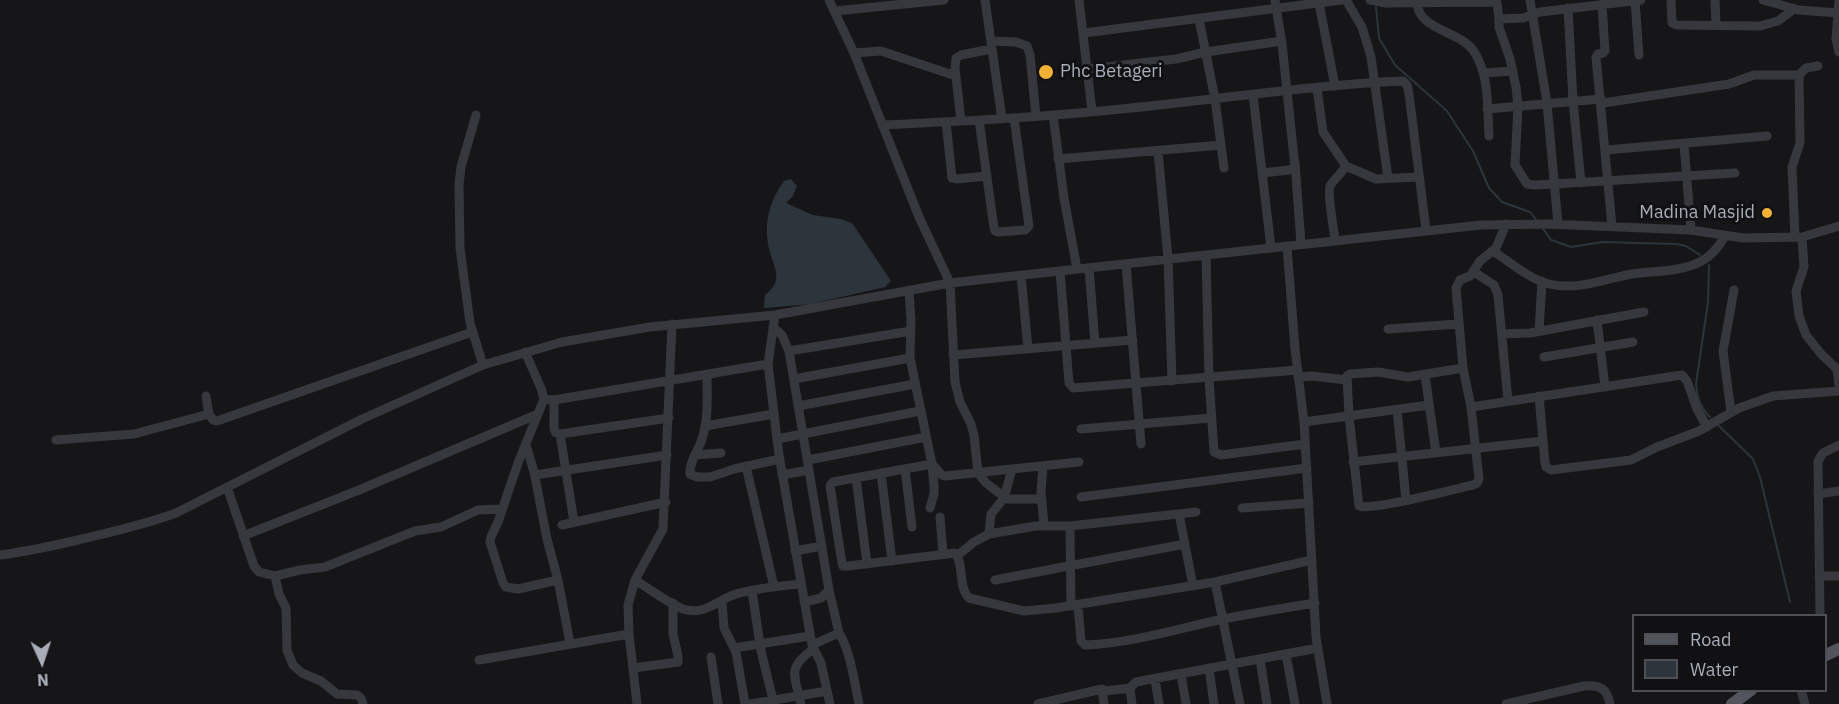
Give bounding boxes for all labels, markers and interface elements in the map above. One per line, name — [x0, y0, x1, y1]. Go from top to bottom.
place label: Phc Betageri — [1060, 61, 1162, 83]
marker: Phc Betageri — [1037, 63, 1055, 81]
place label: Madina Masjid — [1639, 202, 1755, 224]
marker: Madina Masjid — [1760, 206, 1774, 220]
legend — [1632, 614, 1827, 692]
text: Road — [1690, 628, 1731, 651]
north arrow — [12, 632, 72, 692]
text: Water — [1690, 658, 1738, 681]
text: N — [37, 670, 49, 690]

